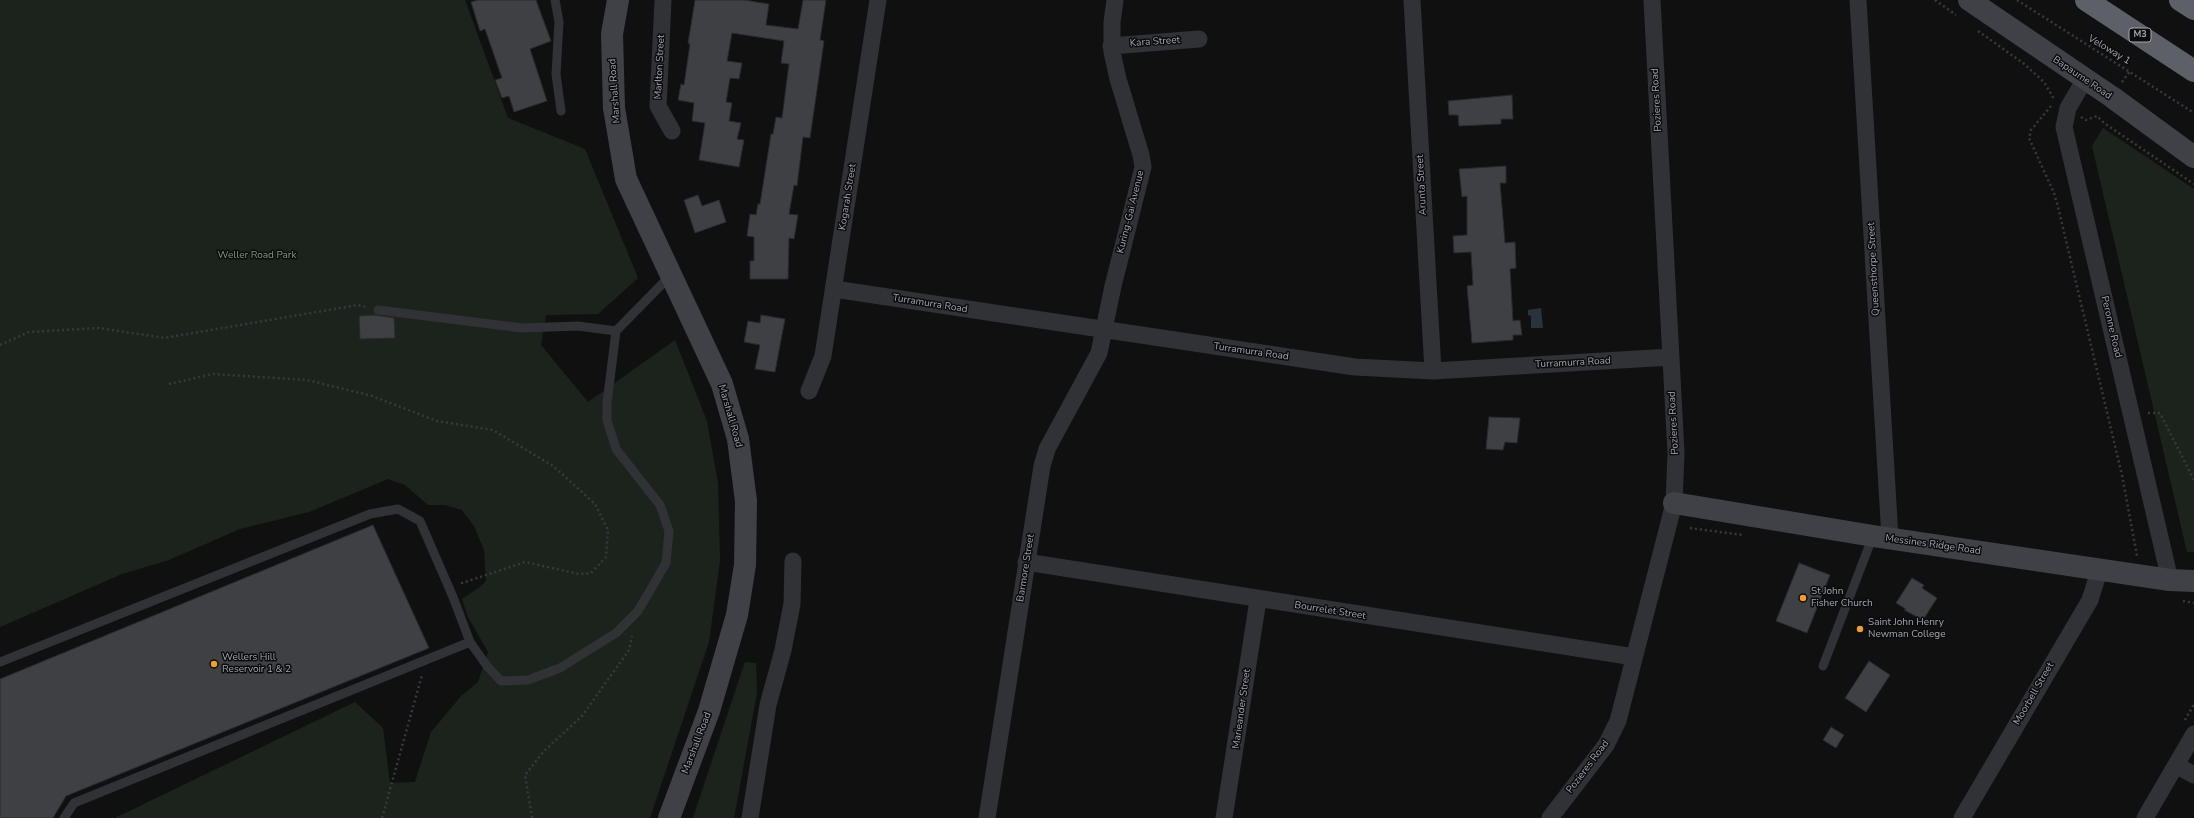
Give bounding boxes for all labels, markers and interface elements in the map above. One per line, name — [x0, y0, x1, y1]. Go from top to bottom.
road number: M3 — [2129, 28, 2151, 42]
street label: Veloway 1 — [2086, 33, 2132, 67]
street label: Marlton Street — [652, 34, 668, 100]
street label: Kara Street — [1130, 34, 1180, 50]
street label: Bapaume Road — [2050, 54, 2114, 102]
street label: Marshall Road — [607, 58, 623, 124]
street label: Pozieres Road — [1649, 68, 1665, 132]
street label: Arunta Street — [1414, 154, 1430, 216]
street label: Kogarah Street — [837, 163, 859, 231]
street label: Kuring-Gai Avenue — [1115, 169, 1147, 255]
street label: Queensthorpe Street — [1866, 222, 1882, 316]
park label: Weller Road Park — [218, 250, 296, 262]
street label: Turramurra Road — [892, 292, 968, 316]
street label: Peronne Road — [2098, 295, 2124, 359]
street label: Turramurra Road — [1213, 341, 1289, 363]
street label: Turramurra Road — [1535, 355, 1611, 371]
street label: Marshall Road — [715, 383, 745, 449]
street label: Pozieres Road — [1666, 391, 1682, 455]
street label: Messines Ridge Road — [1885, 532, 1981, 558]
street label: Barmore Street — [1015, 533, 1037, 603]
place label: St John Fisher Church — [1811, 586, 1873, 610]
marker: St John Fisher Church — [1798, 593, 1808, 603]
street label: Bourrelet Street — [1294, 599, 1366, 623]
place label: Saint John Henry Newman College — [1868, 617, 1945, 640]
marker: Saint John Henry Newman College — [1855, 624, 1865, 634]
place label: Wellers Hill Reservoir 1 & 2 — [222, 652, 291, 676]
marker: Wellers Hill Reservoir 1 & 2 — [209, 659, 219, 669]
street label: Moorbell Street — [2011, 661, 2057, 727]
street label: Marieander Street — [1230, 668, 1254, 750]
street label: Marshall Road — [680, 711, 714, 775]
street label: Pozieres Road — [1564, 738, 1612, 796]

